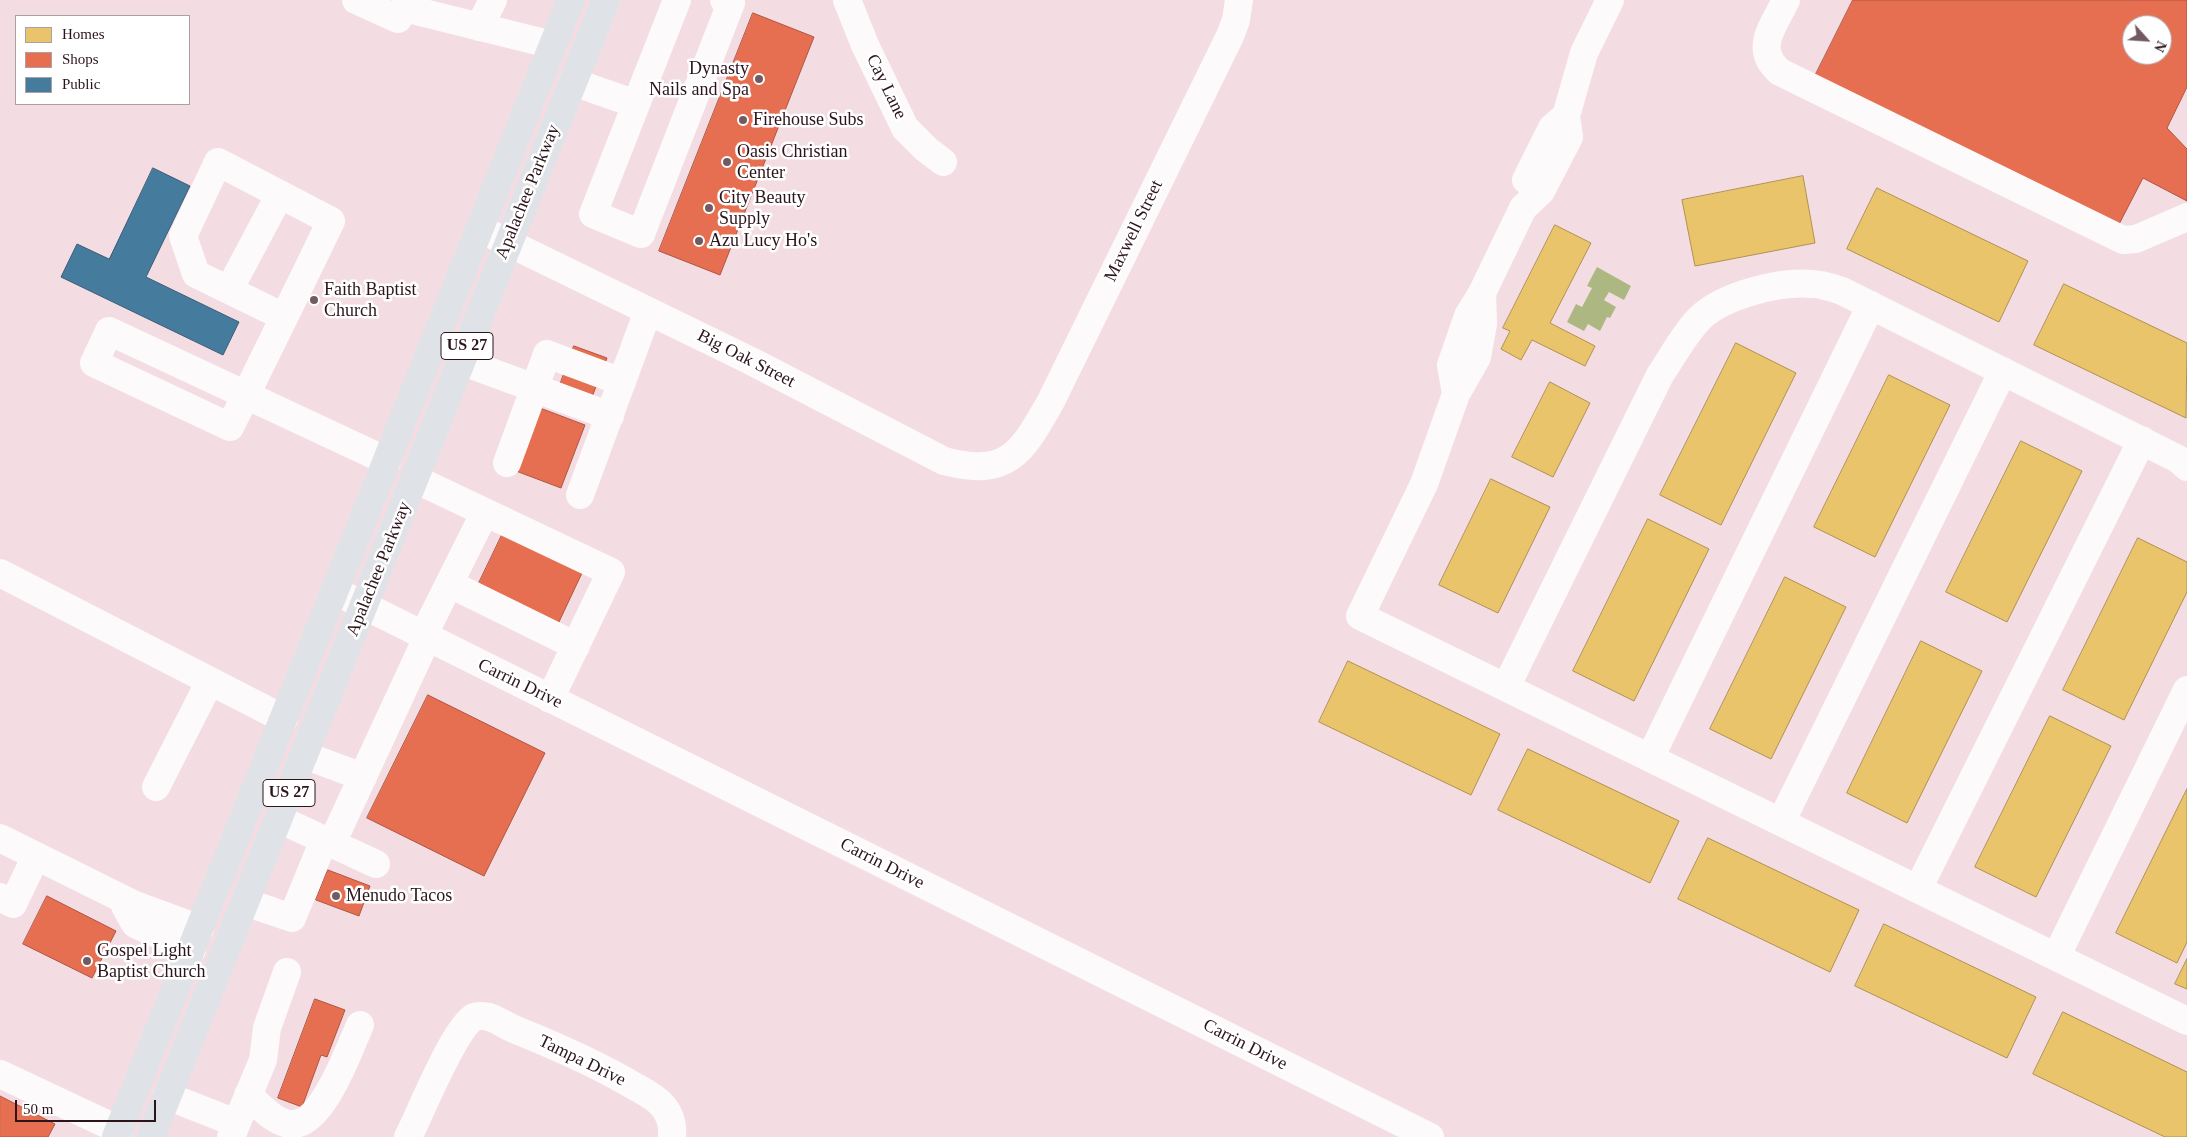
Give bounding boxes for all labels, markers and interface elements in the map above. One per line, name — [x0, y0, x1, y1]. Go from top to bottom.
legend — [15, 15, 190, 105]
north arrow — [2122, 15, 2172, 65]
text: Homes — [62, 26, 105, 42]
text: N — [2151, 39, 2169, 54]
text: Shops — [62, 51, 99, 67]
street label: Cay Lane — [861, 51, 911, 123]
place label: Dynasty Nails and Spa — [649, 58, 749, 100]
marker: Dynasty Nails and Spa — [753, 73, 765, 85]
text: Public — [62, 76, 100, 92]
place label: Firehouse Subs — [753, 109, 864, 131]
marker: Firehouse Subs — [737, 114, 749, 126]
street label: Apalachee Parkway — [491, 121, 565, 263]
place label: Oasis Christian Center — [737, 141, 847, 183]
marker: Oasis Christian Center — [721, 156, 733, 168]
street label: Maxwell Street — [1100, 177, 1168, 285]
place label: City Beauty Supply — [719, 187, 805, 230]
marker: City Beauty Supply — [703, 202, 715, 214]
place label: Azu Lucy Ho's — [709, 230, 817, 252]
marker: Azu Lucy Ho's — [693, 235, 705, 247]
place label: Faith Baptist Church — [324, 279, 417, 322]
marker: Faith Baptist Church — [308, 294, 320, 306]
street label: Big Oak Street — [693, 325, 799, 393]
road number: US 27 — [441, 332, 493, 360]
street label: Apalachee Parkway — [342, 498, 416, 640]
street label: Carrin Drive — [474, 654, 566, 714]
road number: US 27 — [263, 780, 315, 806]
street label: Carrin Drive — [836, 834, 928, 894]
place label: Menudo Tacos — [346, 885, 452, 907]
marker: Menudo Tacos — [330, 890, 342, 902]
place label: Gospel Light Baptist Church — [97, 940, 205, 982]
marker: Gospel Light Baptist Church — [81, 955, 93, 967]
street label: Carrin Drive — [1199, 1015, 1291, 1075]
street label: Tampa Drive — [535, 1031, 629, 1091]
scale bar — [18, 1090, 159, 1122]
text: 50 m — [23, 1101, 53, 1117]

